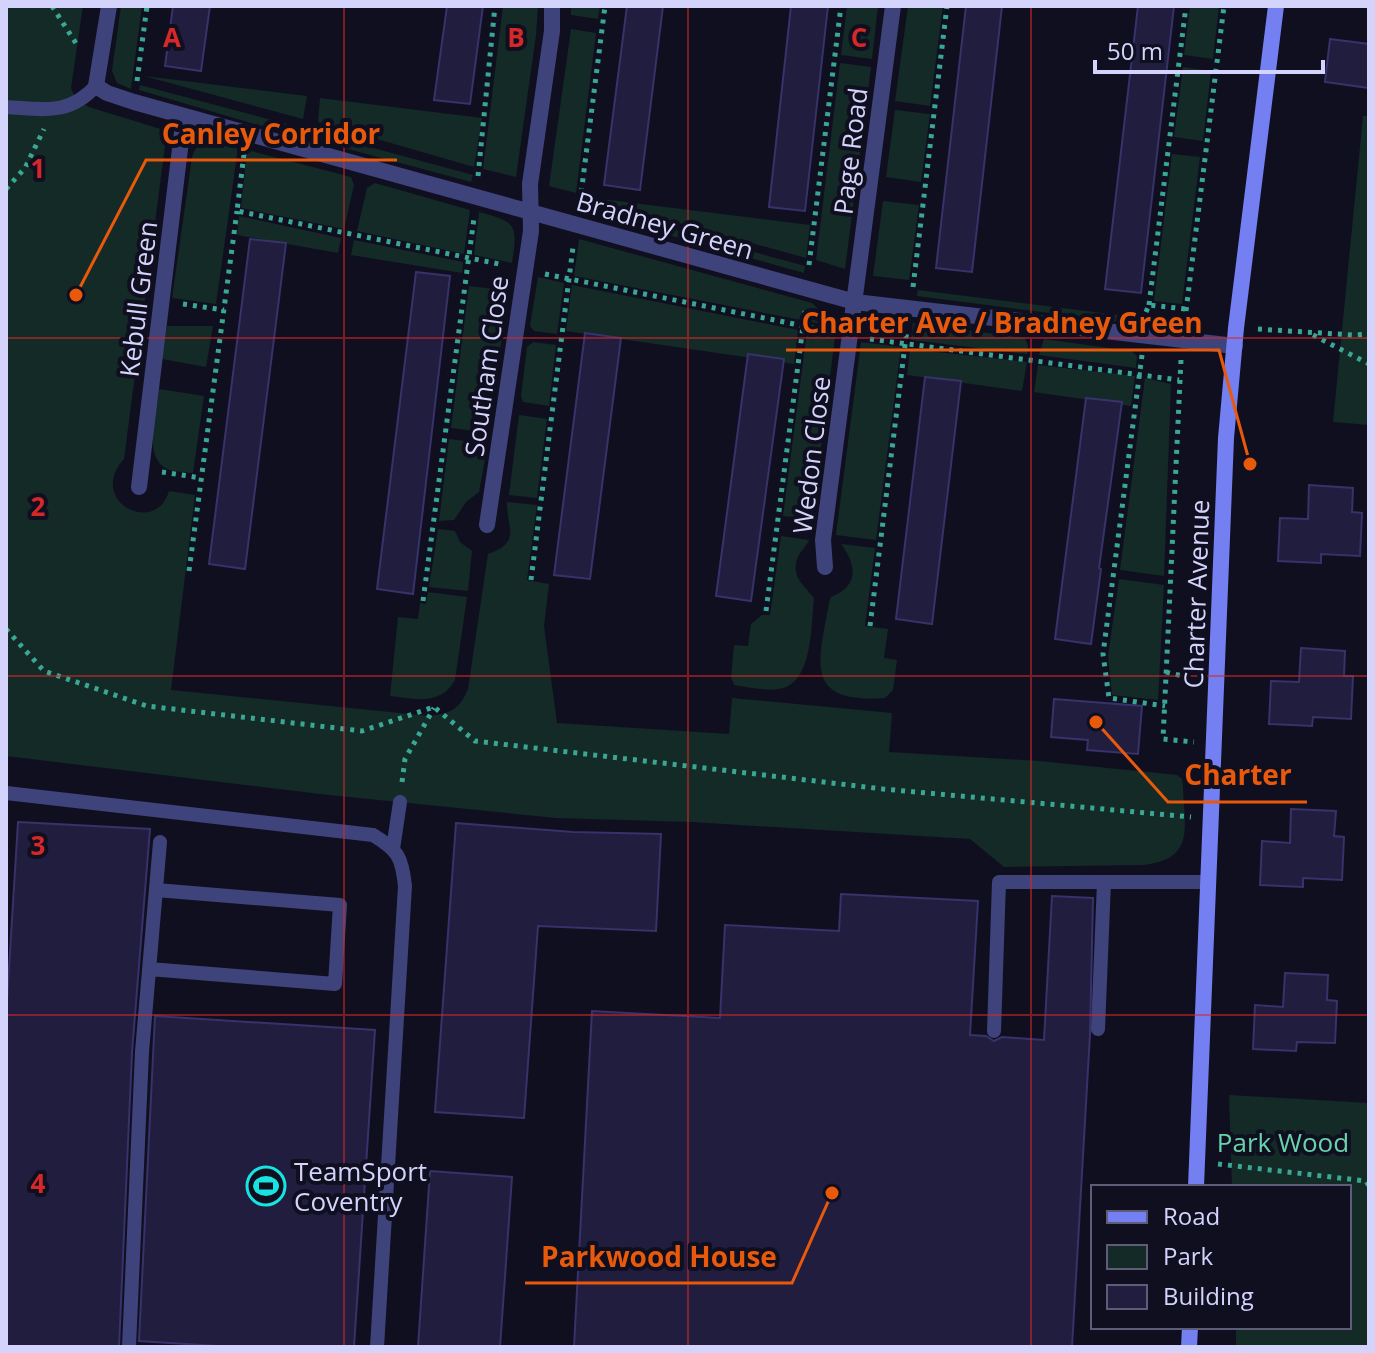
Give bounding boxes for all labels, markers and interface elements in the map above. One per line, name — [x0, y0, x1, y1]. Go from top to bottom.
text: A — [163, 19, 181, 55]
text: B — [507, 19, 525, 55]
text: C — [851, 19, 867, 55]
scale bar — [1095, 24, 1323, 74]
text: 50 m — [1107, 34, 1163, 67]
street label: Page Road — [824, 85, 876, 217]
callout: Canley Corridor — [146, 108, 397, 160]
text: Canley Corridor — [162, 114, 380, 152]
text: 1 — [31, 150, 45, 186]
street label: Bradney Green — [572, 183, 758, 267]
street label: Kebull Green — [111, 219, 165, 379]
street label: Southam Close — [456, 273, 516, 459]
callout: Charter Ave / Bradney Green — [786, 298, 1219, 350]
text: Charter Ave / Bradney Green — [801, 303, 1203, 341]
street label: Wedon Close — [783, 374, 839, 536]
text: 2 — [31, 488, 46, 524]
street label: Charter Avenue — [1175, 499, 1217, 689]
callout: Charter — [1168, 750, 1307, 802]
text: Charter — [1184, 755, 1292, 793]
text: 3 — [31, 827, 45, 863]
park label: Park Wood — [1217, 1124, 1349, 1160]
place label: TeamSport Coventry — [294, 1153, 427, 1219]
text: 4 — [31, 1165, 46, 1201]
sports icon: TeamSport Coventry — [245, 1165, 287, 1207]
legend — [1091, 1185, 1351, 1329]
text: Road — [1163, 1199, 1220, 1232]
callout: Parkwood House — [525, 1231, 792, 1283]
text: Parkwood House — [541, 1237, 777, 1275]
text: Park — [1163, 1239, 1214, 1272]
text: Building — [1163, 1279, 1254, 1312]

